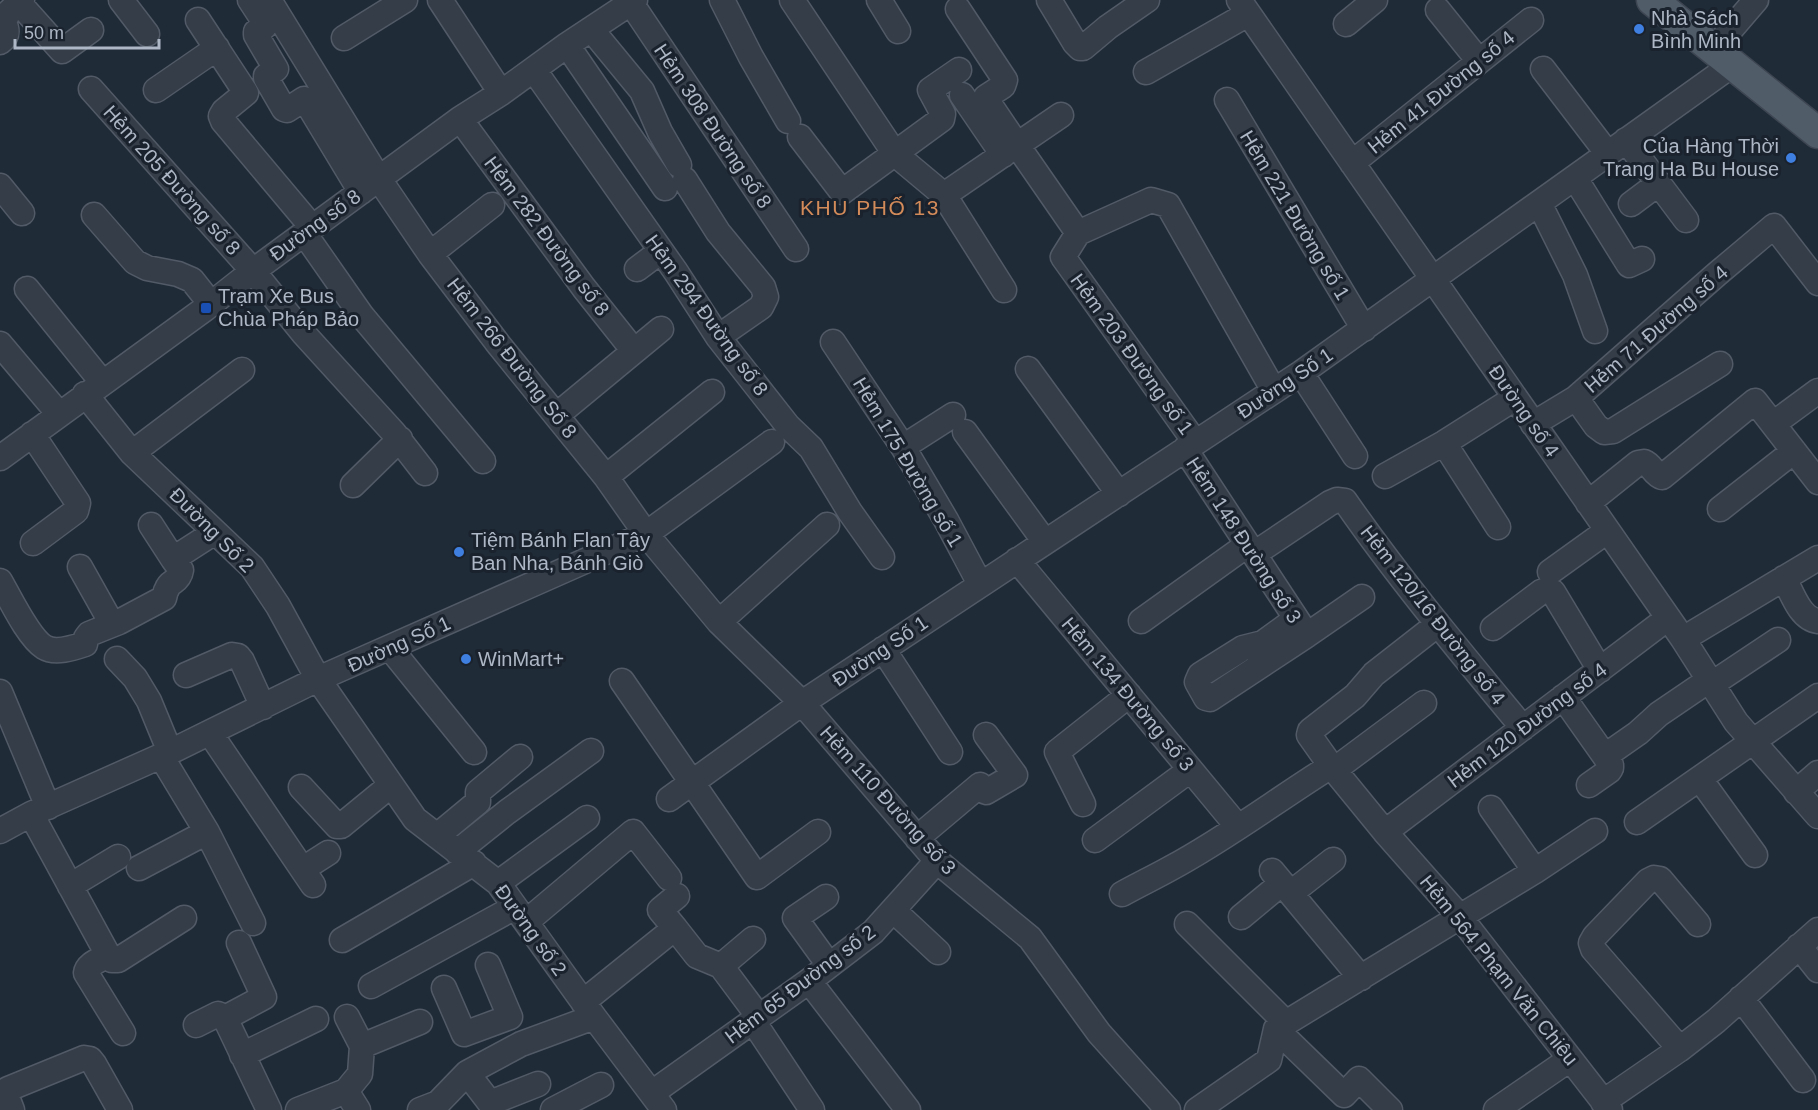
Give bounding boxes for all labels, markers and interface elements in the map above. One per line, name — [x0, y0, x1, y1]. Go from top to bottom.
place label: Nhà Sách Bình Minh — [1651, 7, 1741, 52]
scale bar — [15, 12, 159, 50]
marker: Nhà Sách Bình Minh — [1632, 22, 1646, 36]
text: 50 m — [24, 23, 64, 43]
street label: Hẻm 41 Đường số 4 — [1363, 26, 1519, 158]
street label: Hẻm 308 Đường số 8 — [650, 40, 776, 212]
street label: Hẻm 205 Đường số 8 — [99, 101, 245, 259]
street label: Hẻm 221 Đường số 1 — [1236, 127, 1354, 303]
place label: Của Hàng Thời Trang Ha Bu House — [1603, 135, 1779, 180]
marker: Của Hàng Thời Trang Ha Bu House — [1784, 151, 1798, 165]
street label: Hẻm 282 Đường số 8 — [480, 152, 614, 320]
street label: Đường số 8 — [265, 185, 365, 265]
district label: KHU PHỐ 13 — [800, 196, 940, 219]
street label: Hẻm 294 Đường số 8 — [641, 230, 773, 400]
street label: Hẻm 71 Đường số 4 — [1580, 261, 1732, 397]
street label: Hẻm 203 Đường số 1 — [1066, 269, 1198, 439]
street label: Hẻm 266 Đường Số 8 — [443, 274, 581, 442]
place label: Trạm Xe Bus Chùa Pháp Bảo — [218, 285, 359, 330]
marker: Trạm Xe Bus Chùa Pháp Bảo — [199, 301, 213, 315]
street label: Đường Số 1 — [1233, 343, 1337, 423]
street label: Đường số 4 — [1484, 361, 1564, 461]
street label: Hẻm 175 Đường số 1 — [849, 374, 967, 550]
street label: Hẻm 148 Đường số 3 — [1182, 453, 1306, 627]
street label: Đường Số 2 — [165, 483, 259, 577]
street label: Hẻm 120/16 Đường số 4 — [1356, 521, 1510, 709]
place label: Tiệm Bánh Flan Tây Ban Nha, Bánh Giò — [471, 529, 650, 574]
marker: Tiệm Bánh Flan Tây Ban Nha, Bánh Giò — [452, 545, 466, 559]
street label: Đường Số 1 — [828, 611, 932, 691]
street label: Đường Số 1 — [344, 612, 454, 676]
street label: Hẻm 134 Đường số 3 — [1057, 613, 1199, 775]
place label: WinMart+ — [478, 648, 564, 670]
marker: WinMart+ — [459, 652, 473, 666]
street label: Hẻm 120 Đường số 4 — [1443, 658, 1611, 792]
street label: Hẻm 110 Đường số 3 — [816, 721, 960, 879]
street label: Hẻm 564 Phạm Văn Chiêu — [1416, 871, 1582, 1069]
street label: Đường số 2 — [491, 880, 571, 980]
street label: Hẻm 65 Đường số 2 — [721, 920, 879, 1048]

